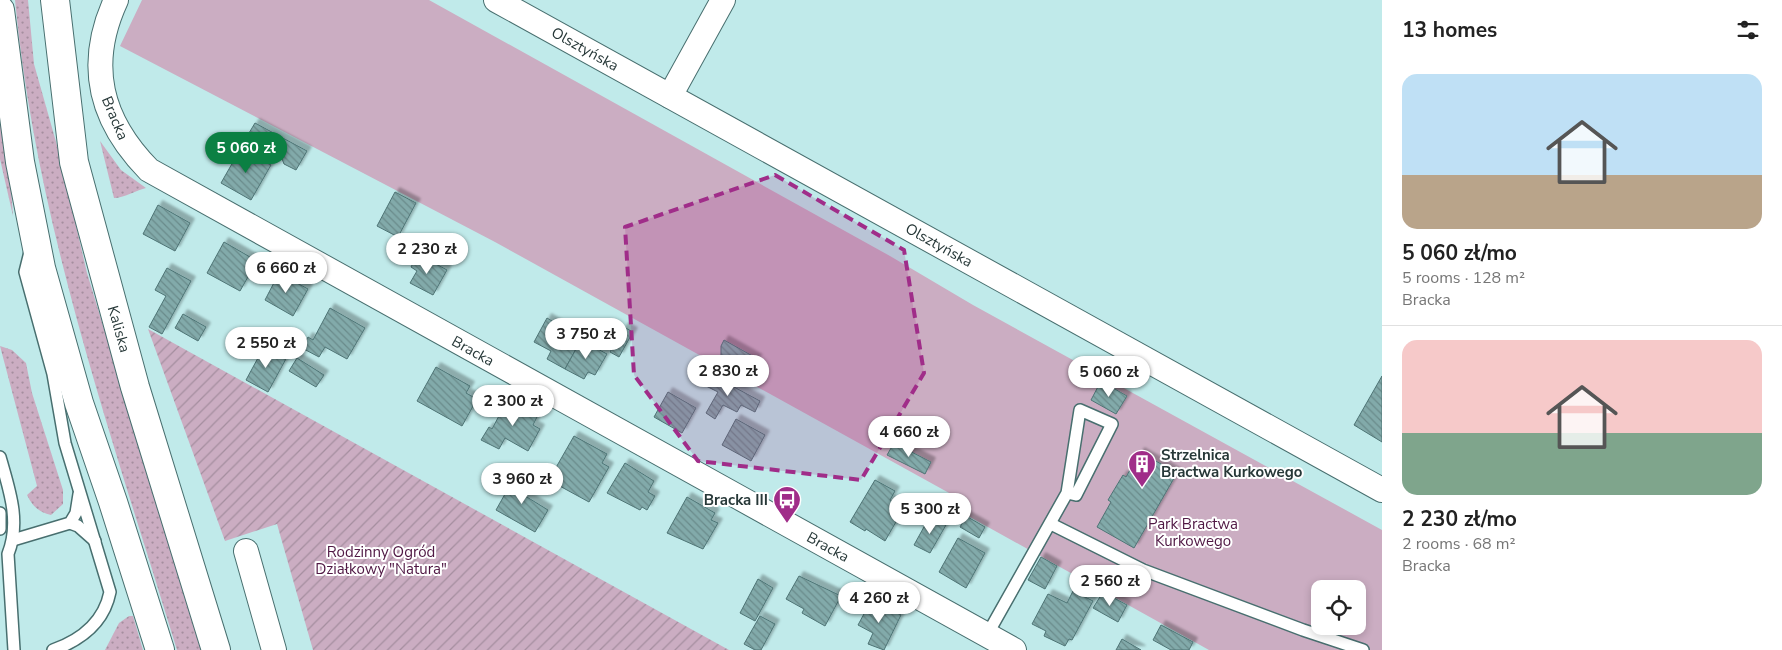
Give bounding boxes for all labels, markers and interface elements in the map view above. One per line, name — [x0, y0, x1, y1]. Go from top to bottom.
text: 13 homes — [1402, 16, 1497, 44]
icon: filters — [1734, 16, 1762, 44]
street label: Olsztyńska — [548, 22, 622, 76]
street label: Bracka — [97, 93, 133, 143]
icon: home — [1537, 107, 1627, 197]
pin: 5 060 zł — [194, 132, 298, 174]
text: 5 060 zł — [216, 137, 276, 159]
street label: Olsztyńska — [902, 218, 976, 272]
pin: 2 230 zł — [375, 232, 479, 275]
text: 2 230 zł — [397, 238, 457, 260]
text: 5 060 zł/mo — [1402, 239, 1517, 267]
pin: 6 660 zł — [234, 252, 338, 294]
text: 6 660 zł — [256, 257, 316, 279]
text: 5 rooms · 128 m² — [1402, 267, 1525, 289]
text: Bracka — [1402, 289, 1451, 311]
street label: Kaliska — [103, 303, 135, 355]
pin: 3 750 zł — [534, 318, 638, 360]
text: 3 750 zł — [556, 323, 616, 345]
pin: 2 550 zł — [214, 326, 318, 369]
street label: Bracka — [448, 331, 498, 371]
text: 2 550 zł — [236, 332, 296, 354]
pin: 2 830 zł — [676, 354, 780, 397]
pin: 5 060 zł — [1057, 356, 1161, 398]
text: 2 830 zł — [698, 360, 758, 382]
text: 5 060 zł — [1079, 361, 1139, 383]
icon: home — [1537, 372, 1627, 462]
pin: 2 300 zł — [461, 384, 565, 427]
text: 2 300 zł — [483, 390, 543, 412]
pin: 4 660 zł — [857, 416, 961, 458]
text: 4 660 zł — [879, 421, 939, 443]
place label: Strzelnica Bractwa Kurkowego — [1161, 445, 1303, 482]
building icon: Strzelnica Bractwa Kurkowego — [1127, 449, 1157, 488]
pin: 3 960 zł — [470, 462, 574, 505]
text: 3 960 zł — [492, 468, 552, 490]
bus stop icon: Bracka III — [772, 485, 802, 524]
place label: Bracka III — [704, 490, 768, 510]
pin: 5 300 zł — [878, 492, 982, 535]
text: 5 300 zł — [900, 498, 960, 520]
text: 2 230 zł/mo — [1402, 505, 1517, 533]
park label: Park Bractwa Kurkowego — [1148, 514, 1238, 551]
street label: Bracka — [803, 527, 853, 567]
text: 2 rooms · 68 m² — [1402, 533, 1515, 555]
park label: Rodzinny Ogród Działkowy "Natura" — [315, 542, 447, 579]
text: Bracka — [1402, 555, 1451, 577]
pin: 2 560 zł — [1058, 564, 1162, 607]
text: 2 560 zł — [1080, 570, 1140, 592]
map controls — [1311, 580, 1366, 635]
button: locate — [1311, 580, 1366, 635]
pin: 4 260 zł — [827, 582, 931, 624]
text: 4 260 zł — [849, 587, 909, 609]

